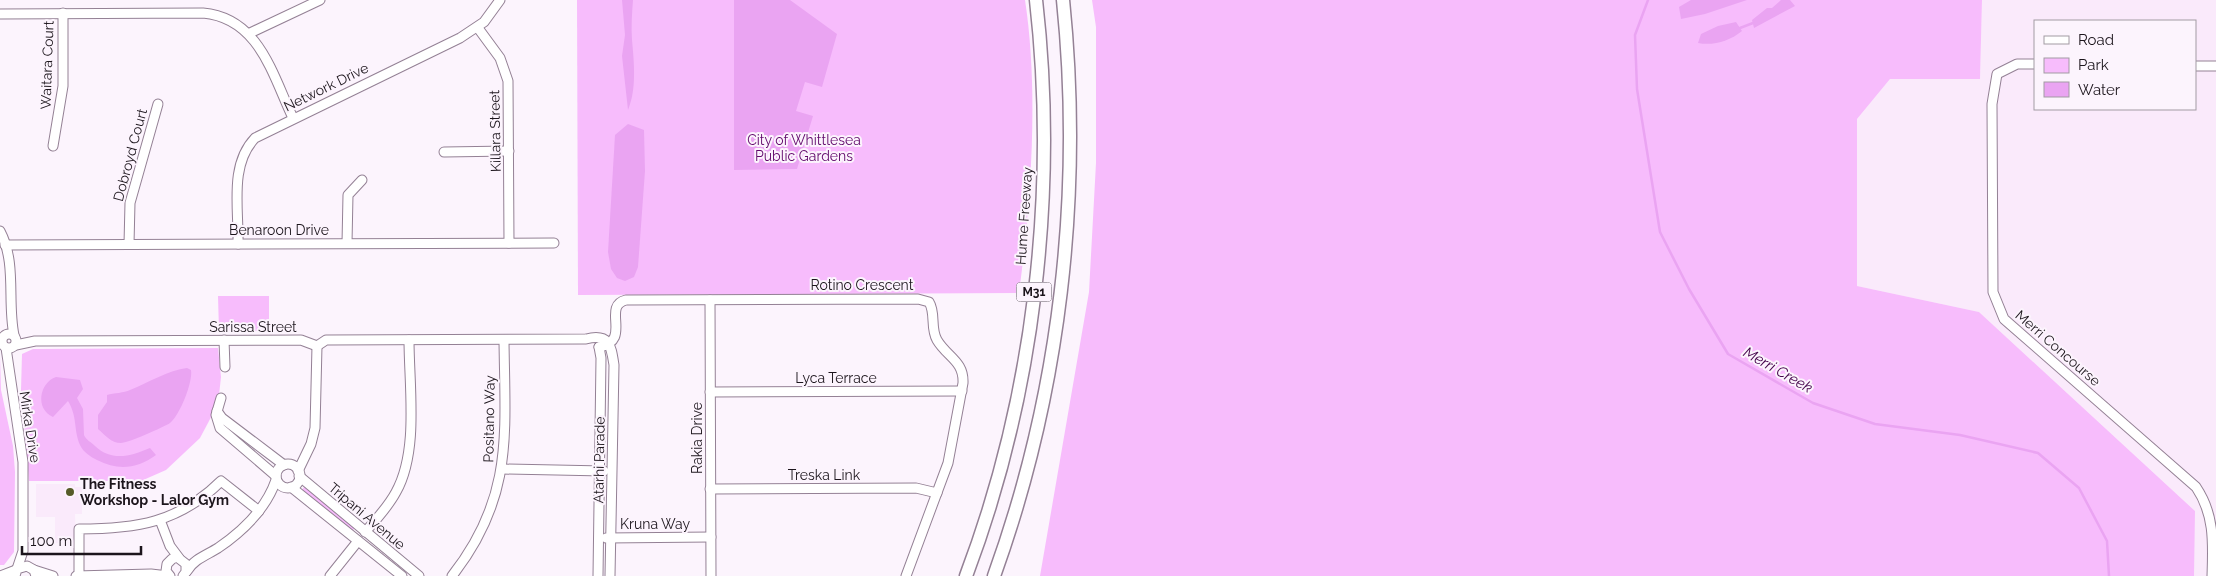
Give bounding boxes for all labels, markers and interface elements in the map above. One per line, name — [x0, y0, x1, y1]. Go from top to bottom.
street label: Waitara Court — [37, 20, 57, 110]
legend — [2034, 20, 2196, 110]
text: Road — [2078, 31, 2114, 49]
text: Park — [2078, 56, 2109, 74]
street label: Network Drive — [281, 60, 371, 114]
text: Water — [2078, 81, 2121, 99]
street label: Killara Street — [486, 89, 504, 172]
street label: Dobroyd Court — [110, 107, 150, 203]
park label: City of Whittlesea Public Gardens — [747, 132, 861, 164]
street label: Hume Freeway — [1013, 166, 1035, 266]
street label: Benaroon Drive — [229, 222, 329, 238]
street label: Rotino Crescent — [811, 277, 914, 293]
road number: M31 — [1016, 282, 1052, 302]
street label: Merri Concourse — [2012, 307, 2104, 389]
street label: Sarissa Street — [209, 319, 297, 335]
water label: Merri Creek — [1740, 343, 1816, 397]
street label: Lyca Terrace — [795, 370, 877, 386]
street label: Positano Way — [480, 375, 498, 463]
street label: Mirka Drive — [16, 390, 44, 464]
street label: Rakia Drive — [689, 402, 705, 474]
street label: Atarhi Parade — [590, 416, 608, 504]
street label: Treska Link — [788, 467, 861, 483]
place label: The Fitness Workshop - Lalor Gym — [80, 476, 229, 508]
street label: Tripani Avenue — [325, 479, 409, 553]
marker: The Fitness Workshop - Lalor Gym — [64, 486, 76, 498]
street label: Kruna Way — [620, 516, 690, 532]
scale bar — [22, 524, 141, 556]
text: 100 m — [30, 532, 72, 550]

